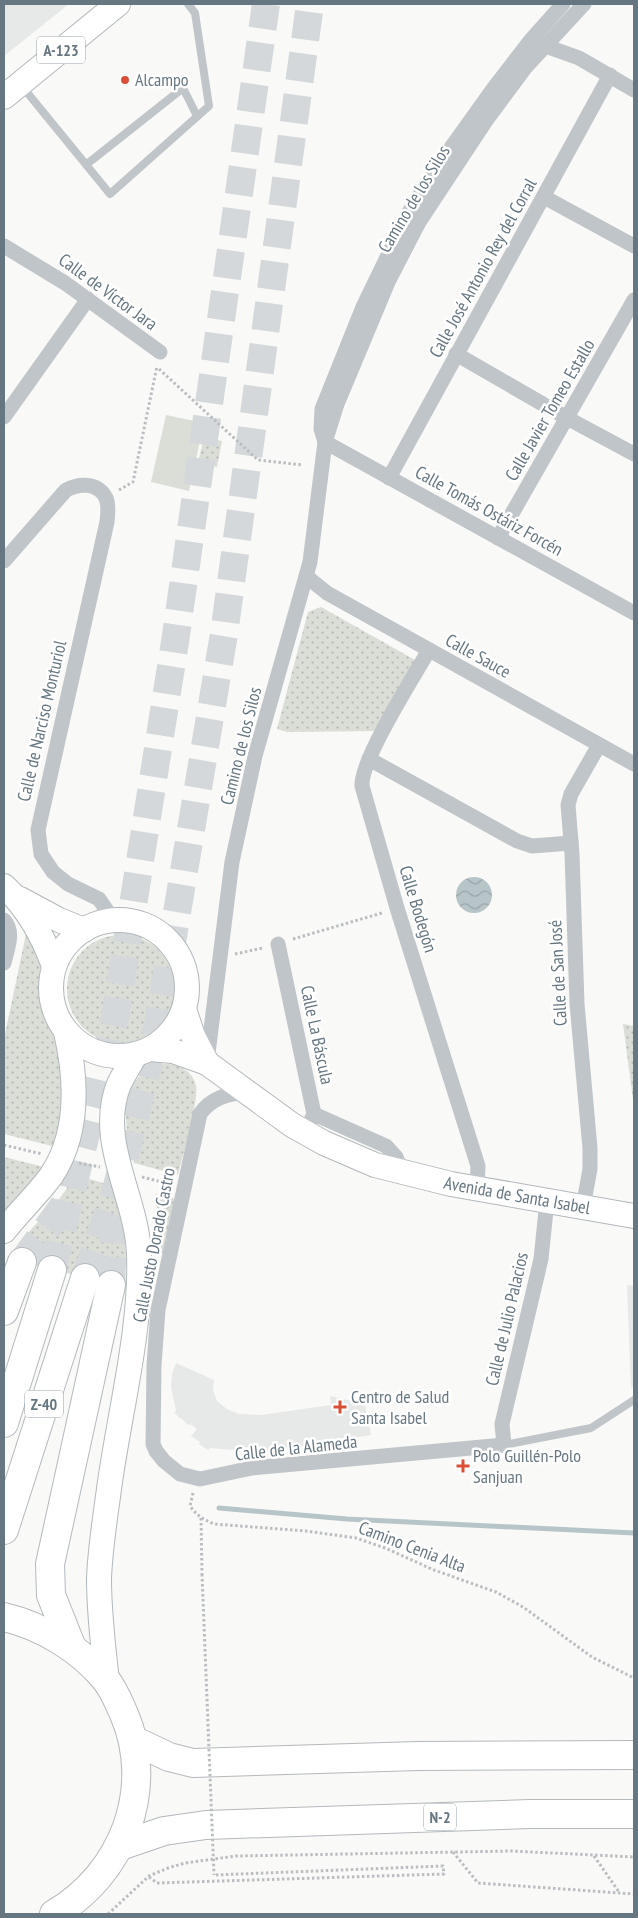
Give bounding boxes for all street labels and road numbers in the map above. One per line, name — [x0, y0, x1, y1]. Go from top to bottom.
road number: A-123 — [37, 36, 85, 64]
street label: Camino de los Silos — [373, 141, 455, 256]
street label: Calle José Antonio Rey del Corral — [424, 173, 542, 361]
street label: Calle de Víctor Jara — [54, 248, 162, 335]
street label: Calle Javier Tomeo Estallo — [500, 335, 600, 485]
street label: Calle Tomás Ostáriz Forcén — [411, 460, 567, 561]
street label: Calle Sauce — [442, 628, 515, 683]
street label: Calle de Narciso Monturiol — [12, 637, 71, 804]
street label: Camino de los Silos — [215, 684, 266, 807]
street label: Calle Bodegón — [394, 863, 443, 955]
street label: Calle de San José — [543, 919, 572, 1027]
street label: Calle La Báscula — [296, 983, 339, 1086]
street label: Calle Justo Dorado Castro — [127, 1165, 180, 1324]
street label: Avenida de Santa Isabel — [442, 1171, 593, 1219]
street label: Calle de Julio Palacios — [480, 1250, 533, 1388]
road number: Z-40 — [25, 1390, 63, 1418]
street label: Calle de la Alameda — [234, 1430, 358, 1465]
street label: Camino Cenia Alta — [355, 1516, 469, 1577]
road number: N-2 — [424, 1804, 456, 1830]

